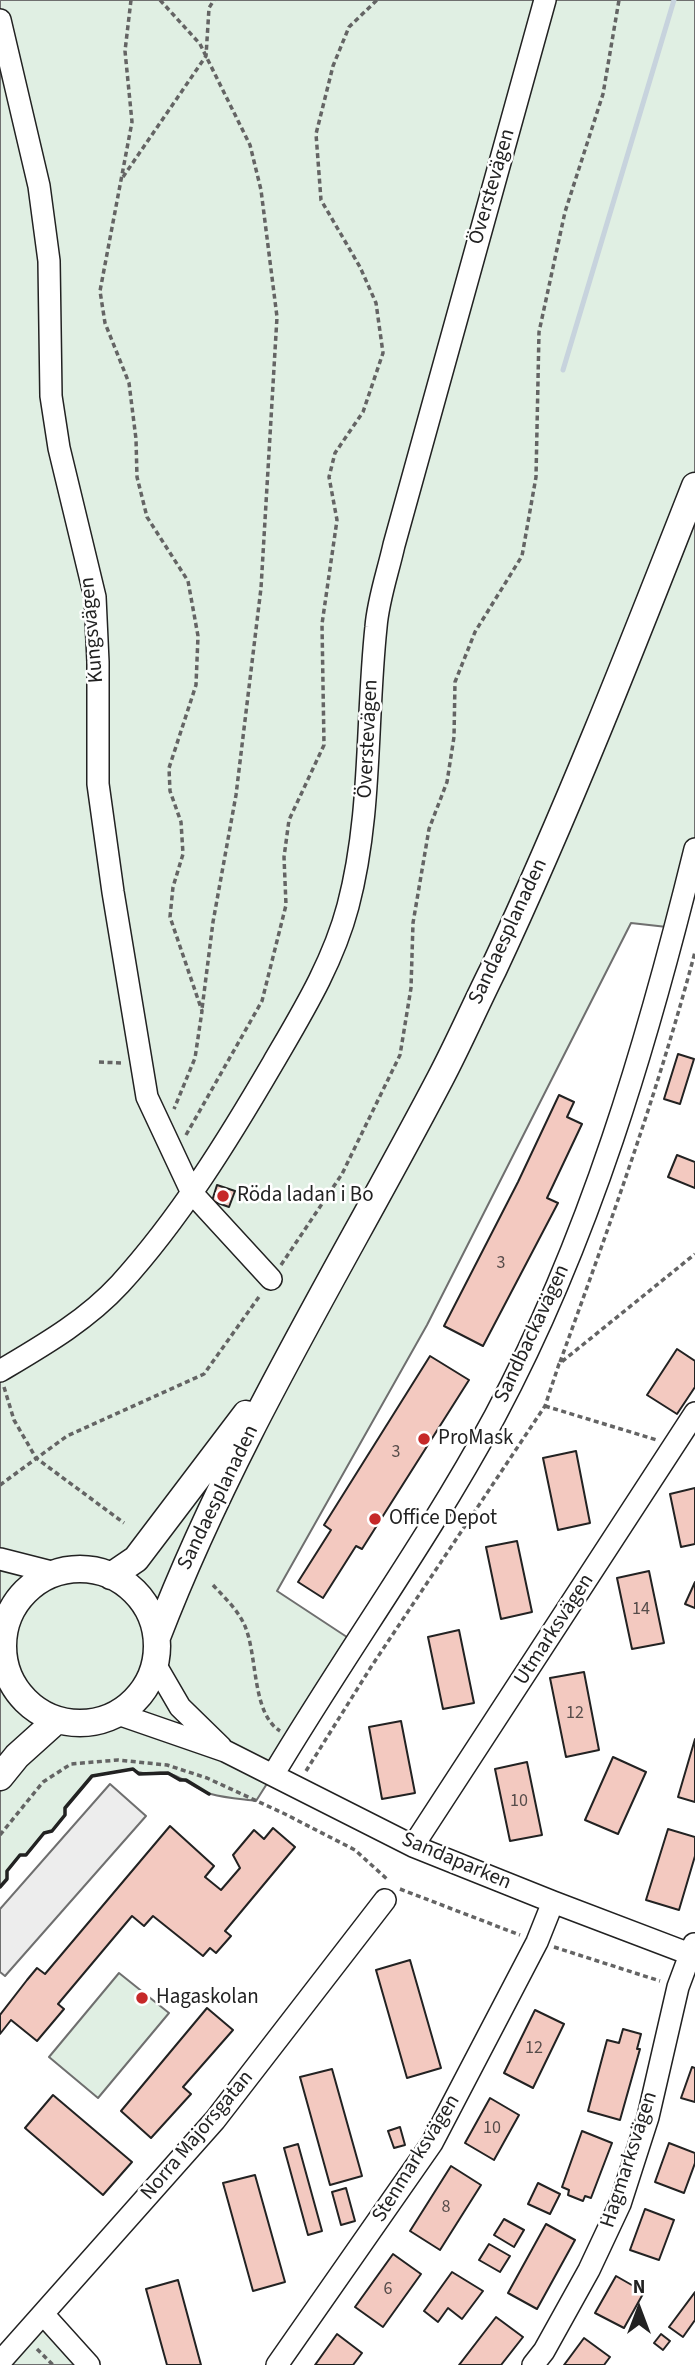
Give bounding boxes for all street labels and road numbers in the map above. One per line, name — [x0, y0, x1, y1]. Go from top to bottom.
street label: Överstevägen — [464, 126, 522, 248]
street label: Kungsvägen — [76, 576, 110, 684]
street label: Överstevägen — [353, 679, 385, 799]
street label: Sandaesplanaden — [464, 855, 554, 1009]
street label: Sandbackavägen — [490, 1261, 576, 1407]
street label: Sandaesplanaden — [173, 1421, 265, 1575]
street label: Utmarksvägen — [510, 1570, 600, 1690]
street label: Sandaparken — [397, 1828, 515, 1896]
street label: Norra Majorsgatan — [136, 2066, 260, 2206]
street label: Hagmarksvägen — [596, 2089, 664, 2231]
street label: Stenmarksvägen — [368, 2090, 466, 2228]

